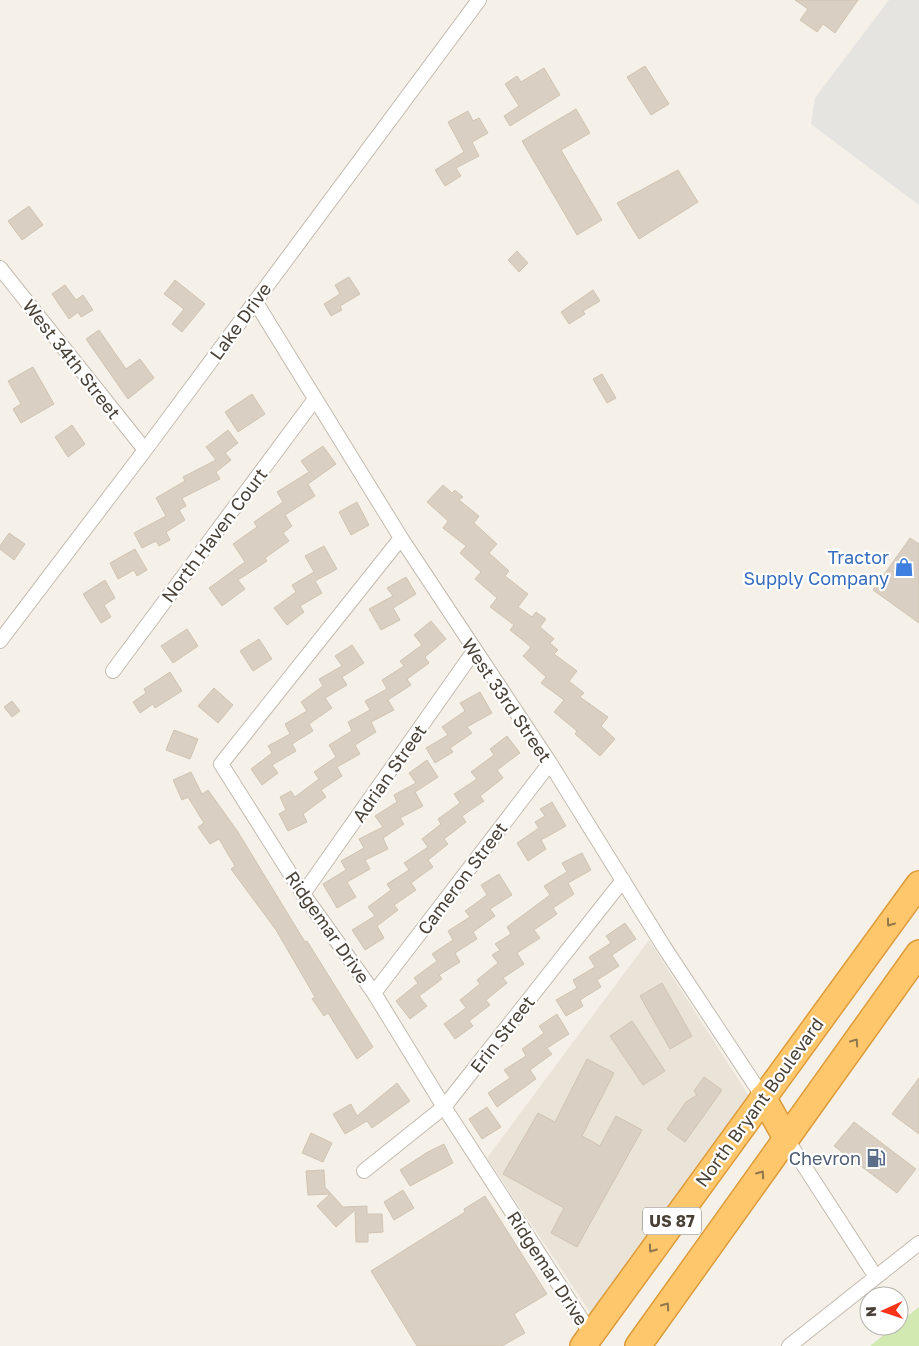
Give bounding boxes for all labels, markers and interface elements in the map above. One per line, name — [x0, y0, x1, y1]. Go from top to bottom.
street label: Lake Drive — [205, 278, 275, 364]
street label: West 34th Street — [18, 295, 126, 423]
street label: North Haven Court — [156, 464, 272, 606]
place label: Tractor Supply Company — [743, 546, 889, 589]
shop icon: Tractor Supply Company — [893, 556, 915, 578]
street label: West 33rd Street — [457, 634, 557, 766]
street label: Adrian Street — [347, 720, 431, 826]
street label: Cameron Street — [413, 817, 511, 939]
street label: Ridgemar Drive — [281, 867, 375, 987]
one-way arrow — [887, 917, 896, 927]
street label: Erin Street — [465, 991, 539, 1077]
street label: North Bryant Boulevard — [690, 1013, 828, 1191]
one-way arrow — [849, 1038, 858, 1047]
place label: Chevron — [789, 1147, 861, 1169]
fuel station icon: Chevron — [865, 1147, 887, 1169]
one-way arrow — [755, 1170, 764, 1180]
street label: Ridgemar Drive — [503, 1207, 593, 1329]
road number: US 87 — [643, 1208, 701, 1234]
one-way arrow — [649, 1243, 658, 1253]
north arrow — [859, 1286, 909, 1336]
one-way arrow — [661, 1303, 669, 1312]
text: N — [862, 1306, 879, 1317]

